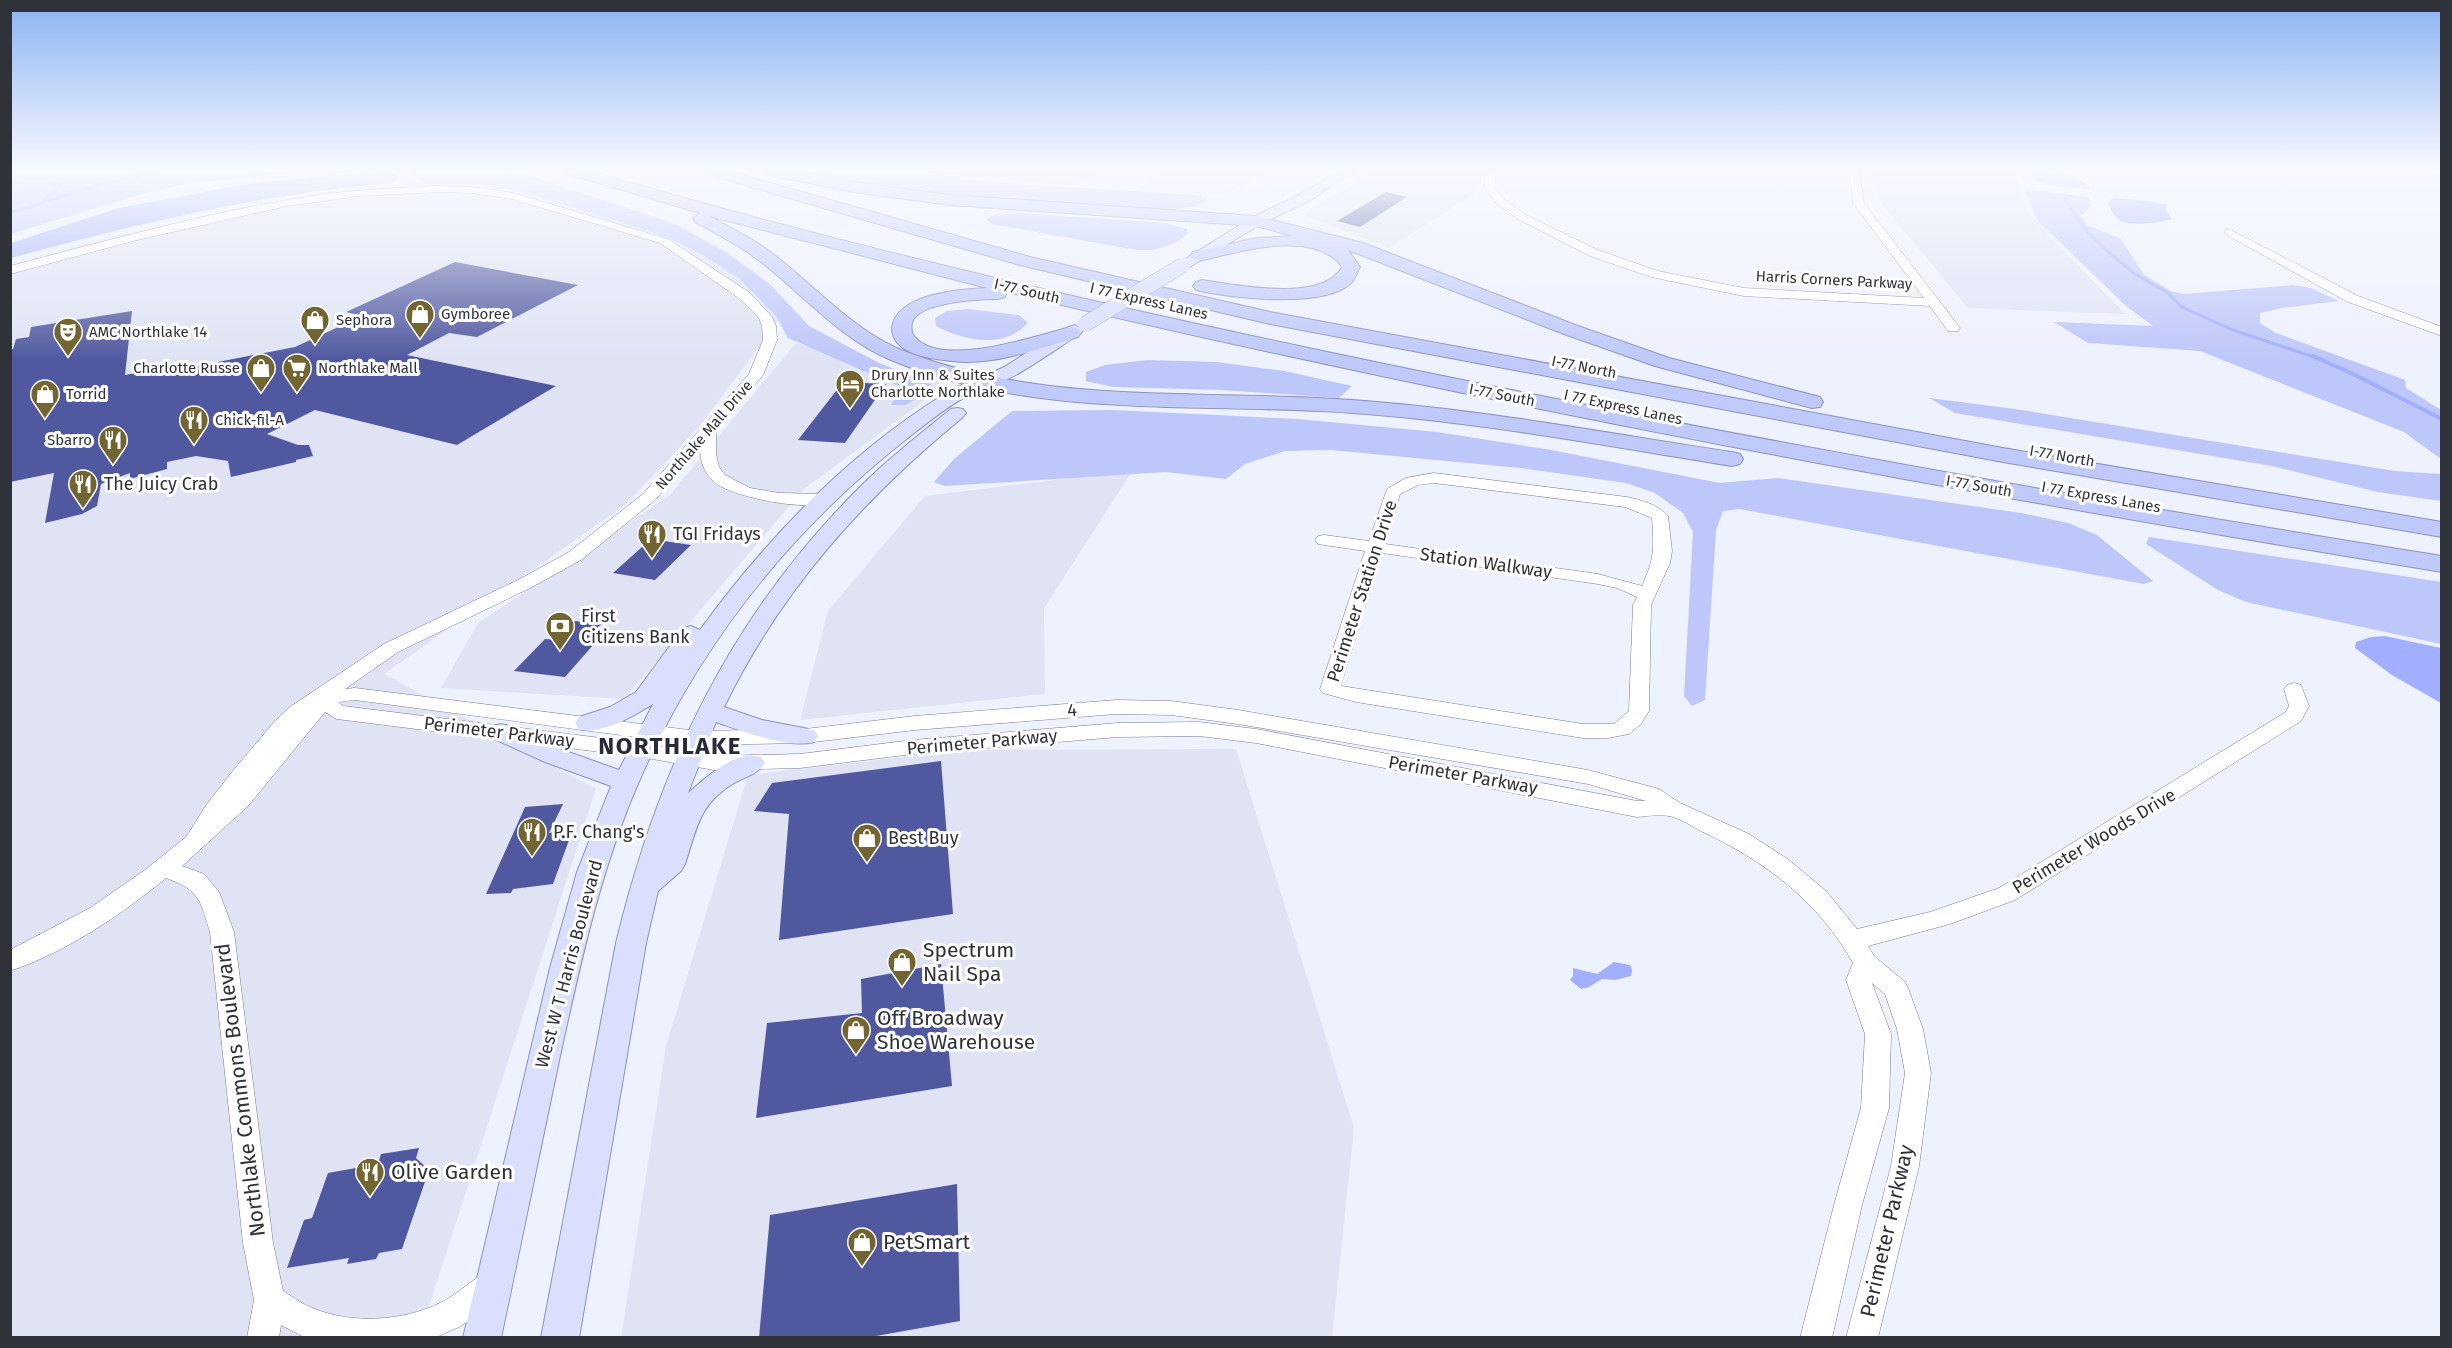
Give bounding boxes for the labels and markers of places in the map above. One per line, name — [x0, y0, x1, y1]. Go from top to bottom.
shop icon: Gymboree — [404, 298, 436, 340]
shop icon: Sephora — [299, 304, 331, 346]
place label: Gymboree — [441, 305, 510, 323]
place label: Sephora — [336, 311, 392, 329]
theatre icon: AMC Northlake 14 — [52, 316, 84, 358]
place label: AMC Northlake 14 — [89, 323, 207, 341]
shop icon: Charlotte Russe — [245, 352, 277, 394]
supermarket icon: Northlake Mall — [281, 352, 313, 394]
place label: Charlotte Russe — [133, 359, 240, 377]
place label: Northlake Mall — [318, 359, 418, 377]
place label: Drury Inn & Suites Charlotte Northlake — [871, 366, 1005, 401]
hotel icon: Drury Inn & Suites Charlotte Northlake — [834, 368, 866, 410]
shop icon: Torrid — [29, 378, 61, 420]
place label: Torrid — [66, 385, 106, 403]
restaurant icon: Chick-fil-A — [178, 404, 210, 446]
place label: Chick-fil-A — [215, 411, 284, 429]
restaurant icon: Sbarro — [97, 424, 129, 466]
place label: Sbarro — [47, 431, 92, 449]
restaurant icon: The Juicy Crab — [67, 468, 99, 510]
place label: The Juicy Crab — [104, 473, 218, 495]
restaurant icon: TGI Fridays — [636, 518, 668, 560]
place label: TGI Fridays — [673, 523, 761, 545]
place label: First Citizens Bank — [581, 605, 690, 648]
bank icon: First Citizens Bank — [544, 610, 576, 652]
restaurant icon: P.F. Chang's — [516, 816, 548, 858]
place label: P.F. Chang's — [553, 821, 644, 843]
shop icon: Best Buy — [851, 822, 883, 864]
place label: Best Buy — [888, 827, 959, 849]
place label: Spectrum Nail Spa — [923, 937, 1014, 987]
shop icon: Spectrum Nail Spa — [886, 946, 918, 988]
place label: Off Broadway Shoe Warehouse — [877, 1005, 1035, 1055]
shop icon: Off Broadway Shoe Warehouse — [840, 1014, 872, 1056]
restaurant icon: Olive Garden — [354, 1156, 386, 1198]
place label: Olive Garden — [391, 1159, 513, 1185]
shop icon: PetSmart — [846, 1226, 878, 1268]
place label: PetSmart — [883, 1229, 971, 1255]

